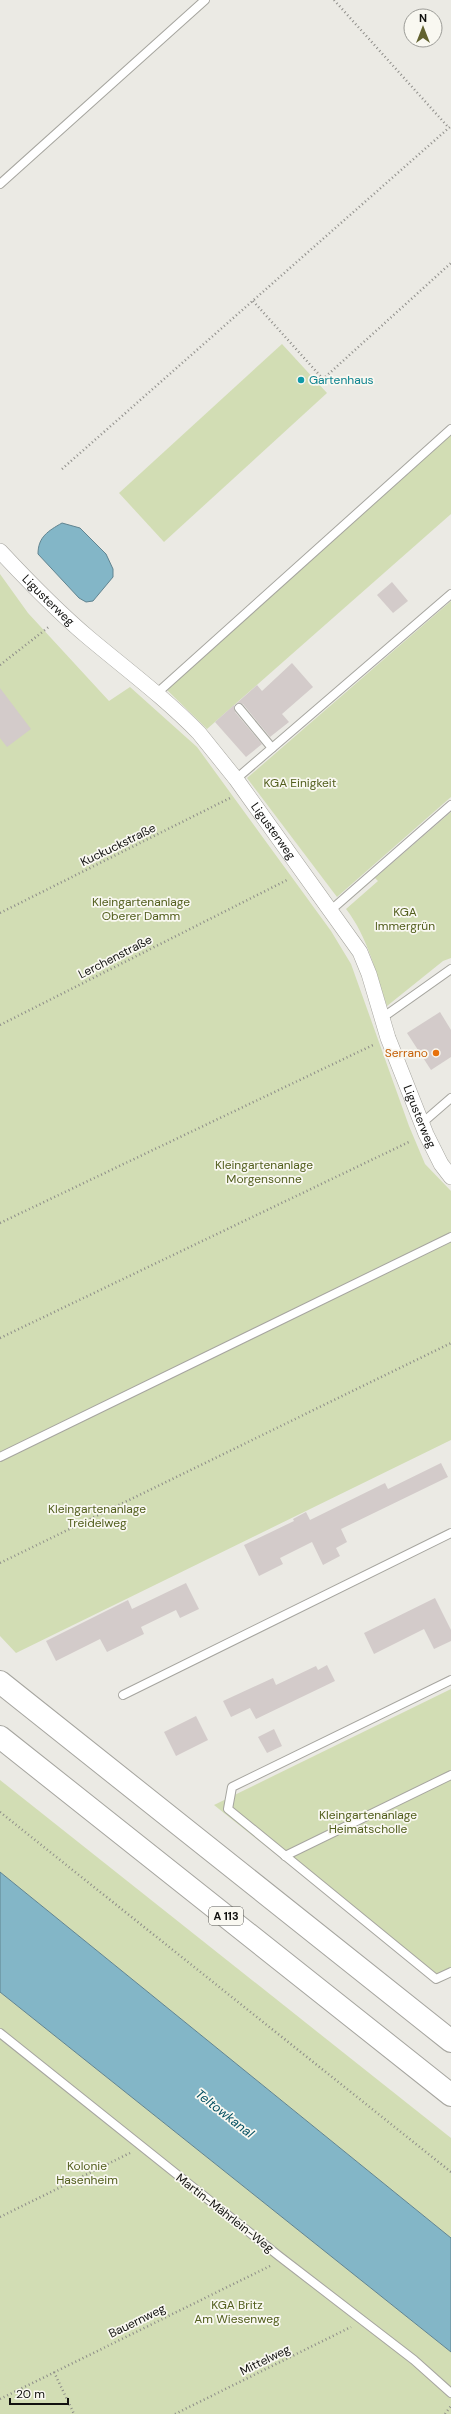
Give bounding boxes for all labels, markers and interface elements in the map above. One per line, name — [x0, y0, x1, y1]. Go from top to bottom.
north arrow — [403, 8, 443, 48]
text: N — [419, 11, 427, 25]
place label: Gartenhaus — [309, 372, 374, 388]
marker: Gartenhaus — [296, 375, 306, 385]
street label: Ligusterweg — [19, 571, 78, 630]
park label: KGA Einigkeit — [264, 775, 337, 791]
street label: Ligusterweg — [247, 799, 299, 863]
street label: Kuckuckstraße — [78, 820, 159, 870]
park label: Kleingartenanlage Oberer Damm — [92, 894, 190, 924]
park label: KGA Immergrün — [375, 904, 435, 934]
street label: Lerchenstraße — [75, 932, 155, 982]
place label: Serrano — [385, 1045, 428, 1061]
marker: Serrano — [431, 1048, 441, 1058]
street label: Ligusterweg — [399, 1083, 440, 1151]
park label: Kleingartenanlage Morgensonne — [215, 1157, 313, 1187]
park label: Kleingartenanlage Treidelweg — [48, 1501, 146, 1531]
park label: Kleingartenanlage Heimatscholle — [319, 1807, 417, 1837]
road number: A 113 — [209, 1907, 243, 1925]
water label: Teltowkanal — [192, 2085, 258, 2142]
park label: Kolonie Hasenheim — [56, 2158, 118, 2188]
street label: Martin-Mährlein-Weg — [173, 2170, 277, 2256]
park label: KGA Britz Am Wiesenweg — [194, 2297, 280, 2327]
street label: Bauernweg — [106, 2300, 168, 2342]
street label: Mittelweg — [237, 2341, 293, 2379]
scale bar — [10, 2380, 68, 2406]
text: 20 m — [16, 2386, 45, 2402]

